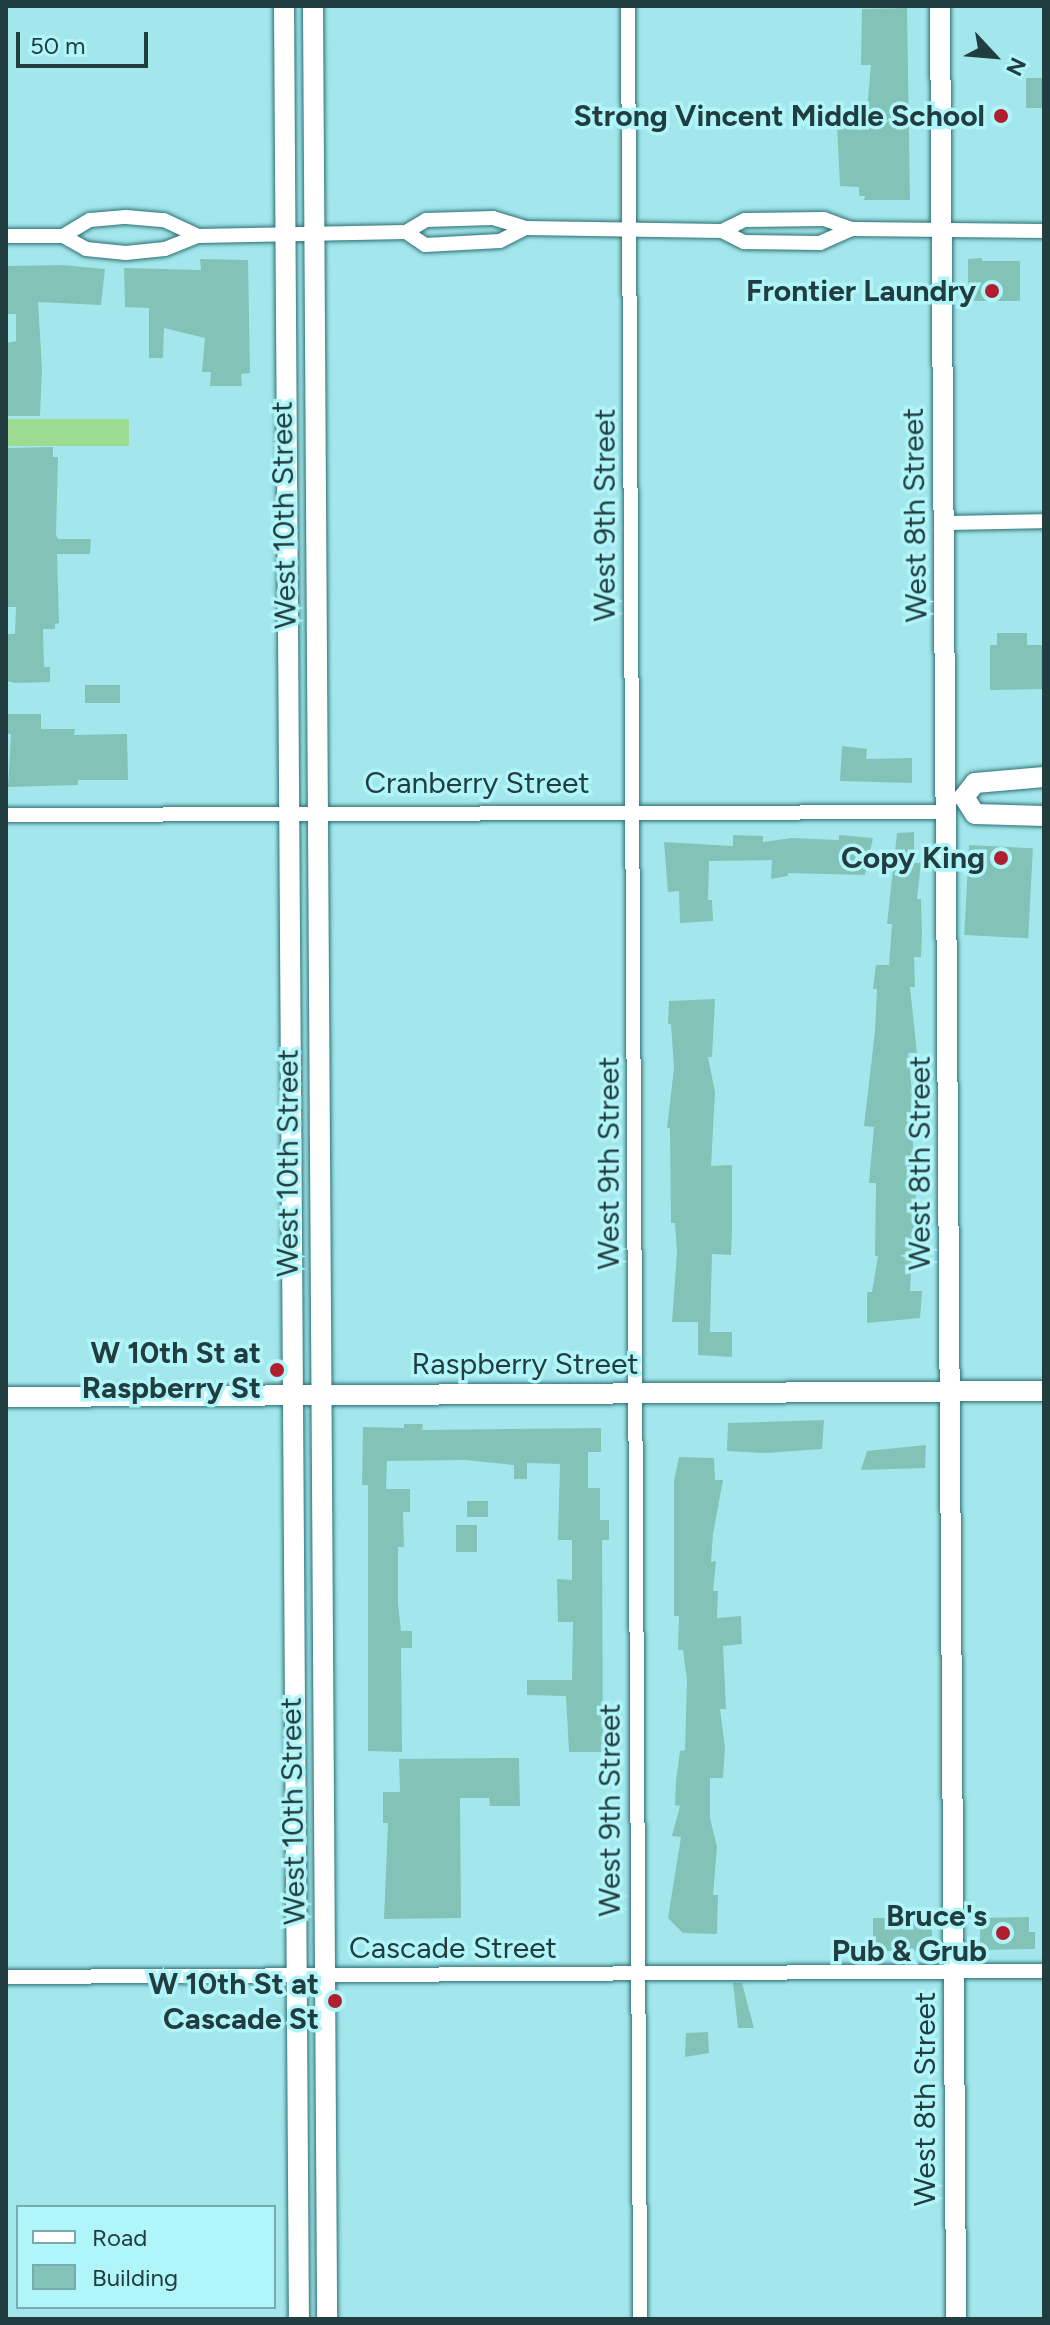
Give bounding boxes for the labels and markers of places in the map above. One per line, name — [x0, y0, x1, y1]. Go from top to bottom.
place label: Strong Vincent Middle School — [574, 98, 985, 134]
marker: Strong Vincent Middle School — [992, 107, 1010, 125]
place label: Frontier Laundry — [746, 273, 976, 309]
marker: Frontier Laundry — [983, 282, 1001, 300]
place label: Copy King — [841, 840, 985, 876]
marker: Copy King — [992, 849, 1010, 867]
place label: W 10th St at Raspberry St — [82, 1335, 261, 1406]
marker: W 10th St at Raspberry St — [268, 1361, 286, 1379]
place label: Bruce's Pub & Grub — [832, 1898, 987, 1968]
marker: Bruce's Pub & Grub — [994, 1924, 1012, 1942]
place label: W 10th St at Cascade St — [148, 1966, 319, 2036]
marker: W 10th St at Cascade St — [326, 1992, 344, 2010]

